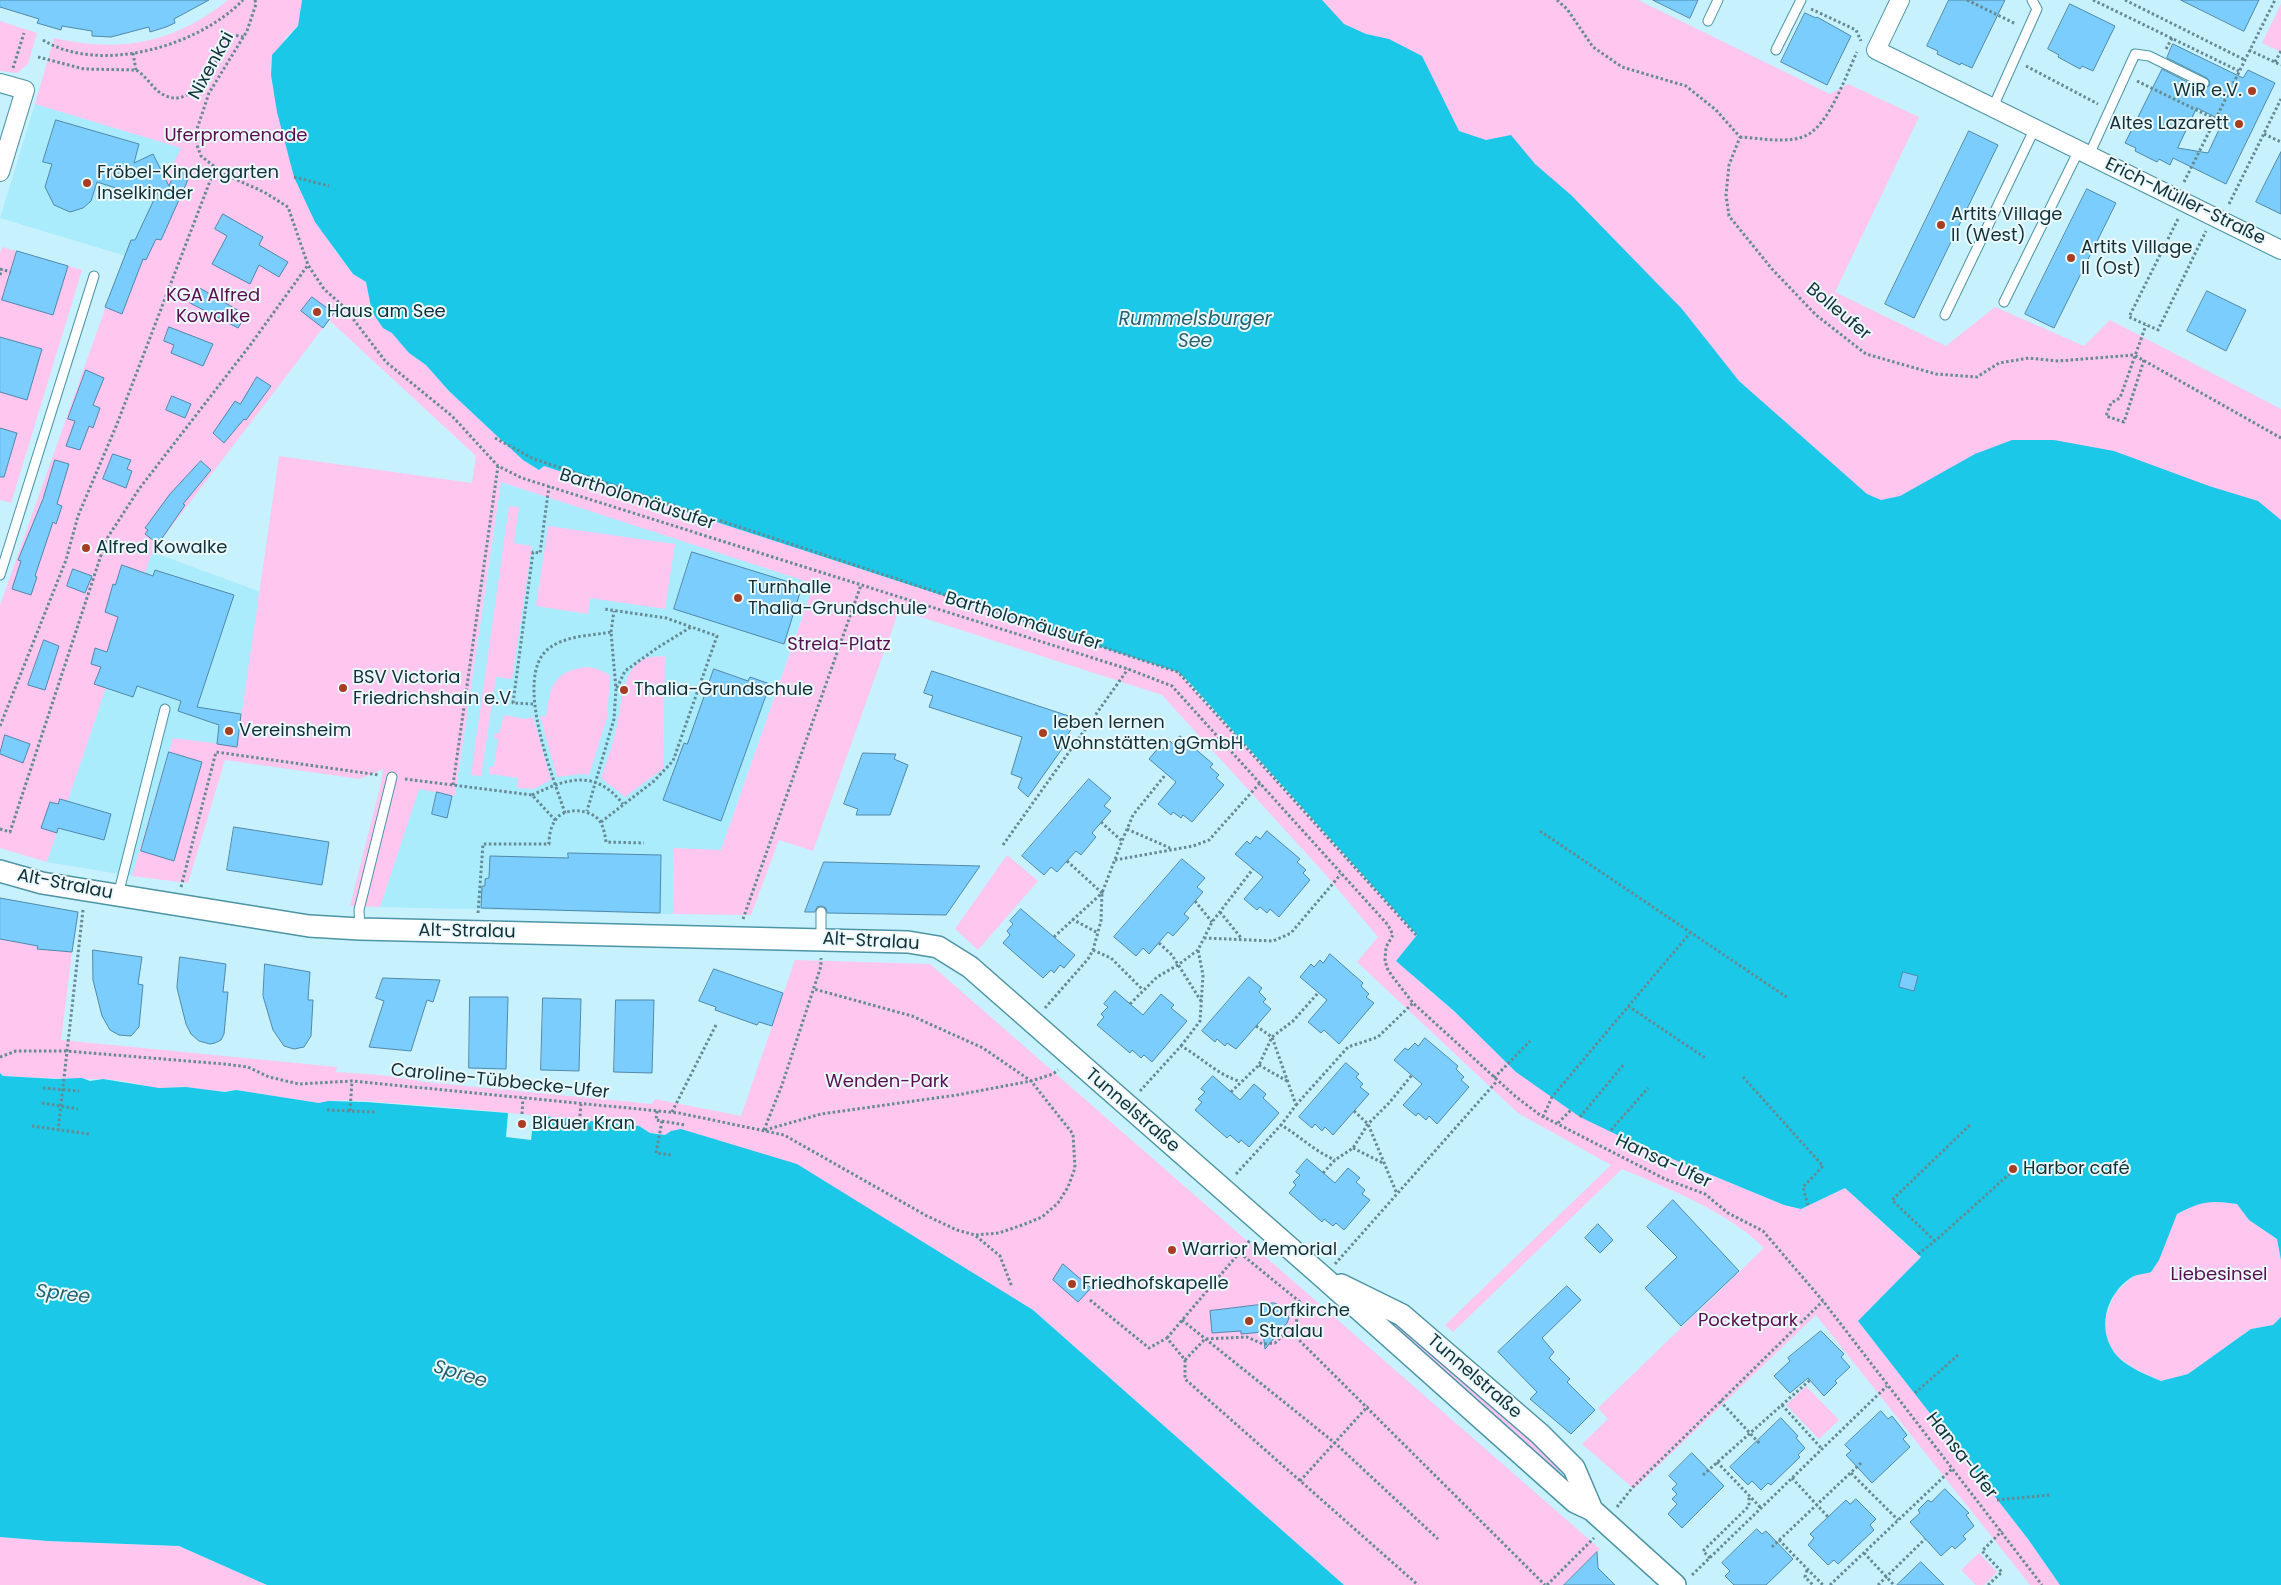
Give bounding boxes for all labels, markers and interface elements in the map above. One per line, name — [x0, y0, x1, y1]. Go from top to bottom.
street label: Nixenkai — [185, 28, 239, 104]
place label: WiR e.V. — [2173, 80, 2242, 102]
marker: WiR e.V. — [2246, 85, 2258, 97]
place label: Altes Lazarett — [2109, 113, 2229, 135]
marker: Altes Lazarett — [2233, 118, 2245, 130]
park label: Uferpromenade — [164, 125, 308, 147]
street label: Erich-Müller-Straße — [2101, 154, 2269, 250]
place label: Fröbel-Kindergarten Inselkinder — [97, 162, 279, 204]
marker: Fröbel-Kindergarten Inselkinder — [81, 177, 93, 189]
place label: Artits Village II (West) — [1951, 204, 2063, 246]
marker: Artits Village II (West) — [1935, 219, 1947, 231]
place label: Artits Village II (Ost) — [2081, 237, 2193, 280]
marker: Artits Village II (Ost) — [2065, 252, 2077, 264]
street label: Bolleufer — [1801, 279, 1875, 345]
park label: KGA Alfred Kowalke — [166, 285, 260, 328]
place label: Haus am See — [327, 301, 446, 323]
marker: Haus am See — [311, 306, 323, 318]
water label: Rummelsburger See — [1118, 309, 1272, 353]
street label: Bartholomäusufer — [556, 465, 718, 535]
place label: Alfred Kowalke — [96, 537, 227, 559]
marker: Alfred Kowalke — [80, 542, 92, 554]
place label: Turnhalle Thalia-Grundschule — [748, 577, 927, 620]
street label: Bartholomäusufer — [942, 588, 1104, 656]
marker: Turnhalle Thalia-Grundschule — [732, 592, 744, 604]
park label: Strela-Platz — [787, 634, 891, 656]
place label: BSV Victoria Friedrichshain e.V — [353, 667, 511, 710]
place label: Thalia-Grundschule — [634, 679, 813, 701]
marker: BSV Victoria Friedrichshain e.V — [337, 682, 349, 694]
marker: Thalia-Grundschule — [618, 684, 630, 696]
place label: leben lernen Wohnstätten gGmbH — [1053, 712, 1243, 754]
place label: Vereinsheim — [239, 720, 351, 742]
marker: Vereinsheim — [223, 725, 235, 737]
marker: leben lernen Wohnstätten gGmbH — [1037, 727, 1049, 739]
street label: Alt-Stralau — [15, 865, 115, 905]
street label: Alt-Stralau — [418, 920, 516, 944]
street label: Alt-Stralau — [822, 929, 920, 955]
street label: Caroline-Tübbecke-Ufer — [390, 1060, 610, 1104]
street label: Tunnelstraße — [1080, 1064, 1184, 1158]
park label: Wenden-Park — [825, 1071, 949, 1093]
place label: Blauer Kran — [532, 1113, 635, 1135]
marker: Blauer Kran — [516, 1118, 528, 1130]
street label: Hansa-Ufer — [1612, 1130, 1714, 1194]
place label: Harbor café — [2023, 1158, 2130, 1180]
marker: Harbor café — [2007, 1163, 2019, 1175]
place label: Warrior Memorial — [1182, 1239, 1337, 1261]
marker: Warrior Memorial — [1166, 1244, 1178, 1256]
park label: Liebesinsel — [2170, 1264, 2268, 1286]
place label: Friedhofskapelle — [1082, 1273, 1229, 1295]
marker: Friedhofskapelle — [1066, 1278, 1078, 1290]
water label: Spree — [35, 1280, 91, 1310]
place label: Dorfkirche Stralau — [1259, 1300, 1350, 1342]
park label: Pocketpark — [1698, 1310, 1798, 1332]
marker: Dorfkirche Stralau — [1243, 1315, 1255, 1327]
street label: Tunnelstraße — [1422, 1330, 1526, 1424]
water label: Spree — [431, 1356, 489, 1394]
street label: Hansa-Ufer — [1921, 1409, 2001, 1503]

